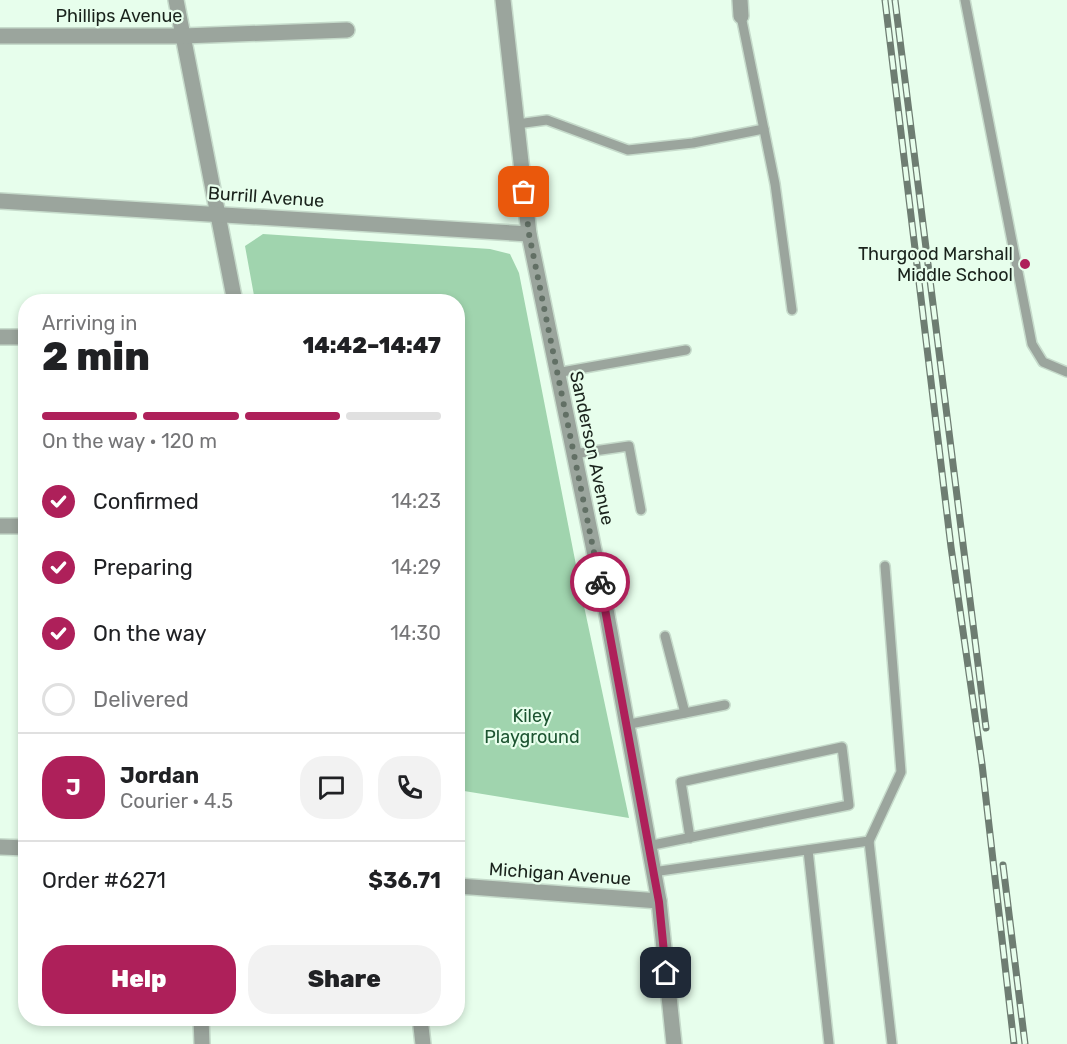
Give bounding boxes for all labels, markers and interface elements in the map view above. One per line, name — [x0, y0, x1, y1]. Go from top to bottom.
street label: Phillips Avenue — [56, 5, 182, 27]
pin — [498, 166, 549, 217]
icon: bag — [507, 175, 540, 208]
street label: Burrill Avenue — [207, 182, 325, 212]
place label: Thurgood Marshall Middle School — [858, 243, 1013, 286]
marker: Thurgood Marshall Middle School — [1018, 257, 1032, 271]
text: Arriving in — [42, 311, 137, 335]
text: 14:42–14:47 — [303, 332, 441, 359]
text: 2 min — [42, 334, 150, 380]
street label: Sanderson Avenue — [565, 369, 619, 527]
text: On the way · 120 m — [42, 429, 217, 453]
icon: check — [42, 485, 75, 518]
text: Confirmed — [93, 488, 199, 515]
text: 14:23 — [391, 489, 441, 513]
icon: check — [42, 551, 75, 584]
courier — [570, 552, 630, 612]
text: Preparing — [93, 554, 193, 581]
text: 14:29 — [391, 555, 441, 579]
icon: bike — [584, 566, 617, 599]
icon: check — [42, 617, 75, 650]
text: On the way — [93, 620, 207, 647]
text: 14:30 — [390, 621, 441, 645]
text: Delivered — [93, 686, 189, 713]
park label: Kiley Playground — [484, 705, 580, 748]
button: chat — [300, 756, 363, 819]
button: phone — [378, 756, 441, 819]
text: Jordan — [120, 762, 199, 789]
text: J — [66, 774, 81, 801]
text: Courier · 4.5 — [120, 789, 233, 813]
street label: Michigan Avenue — [488, 858, 632, 890]
text: Order #6271 — [42, 867, 166, 894]
text: $36.71 — [368, 867, 441, 894]
button: Help — [42, 945, 236, 1014]
button: Share — [248, 945, 441, 1014]
pin — [640, 947, 691, 998]
icon: home — [649, 956, 682, 989]

